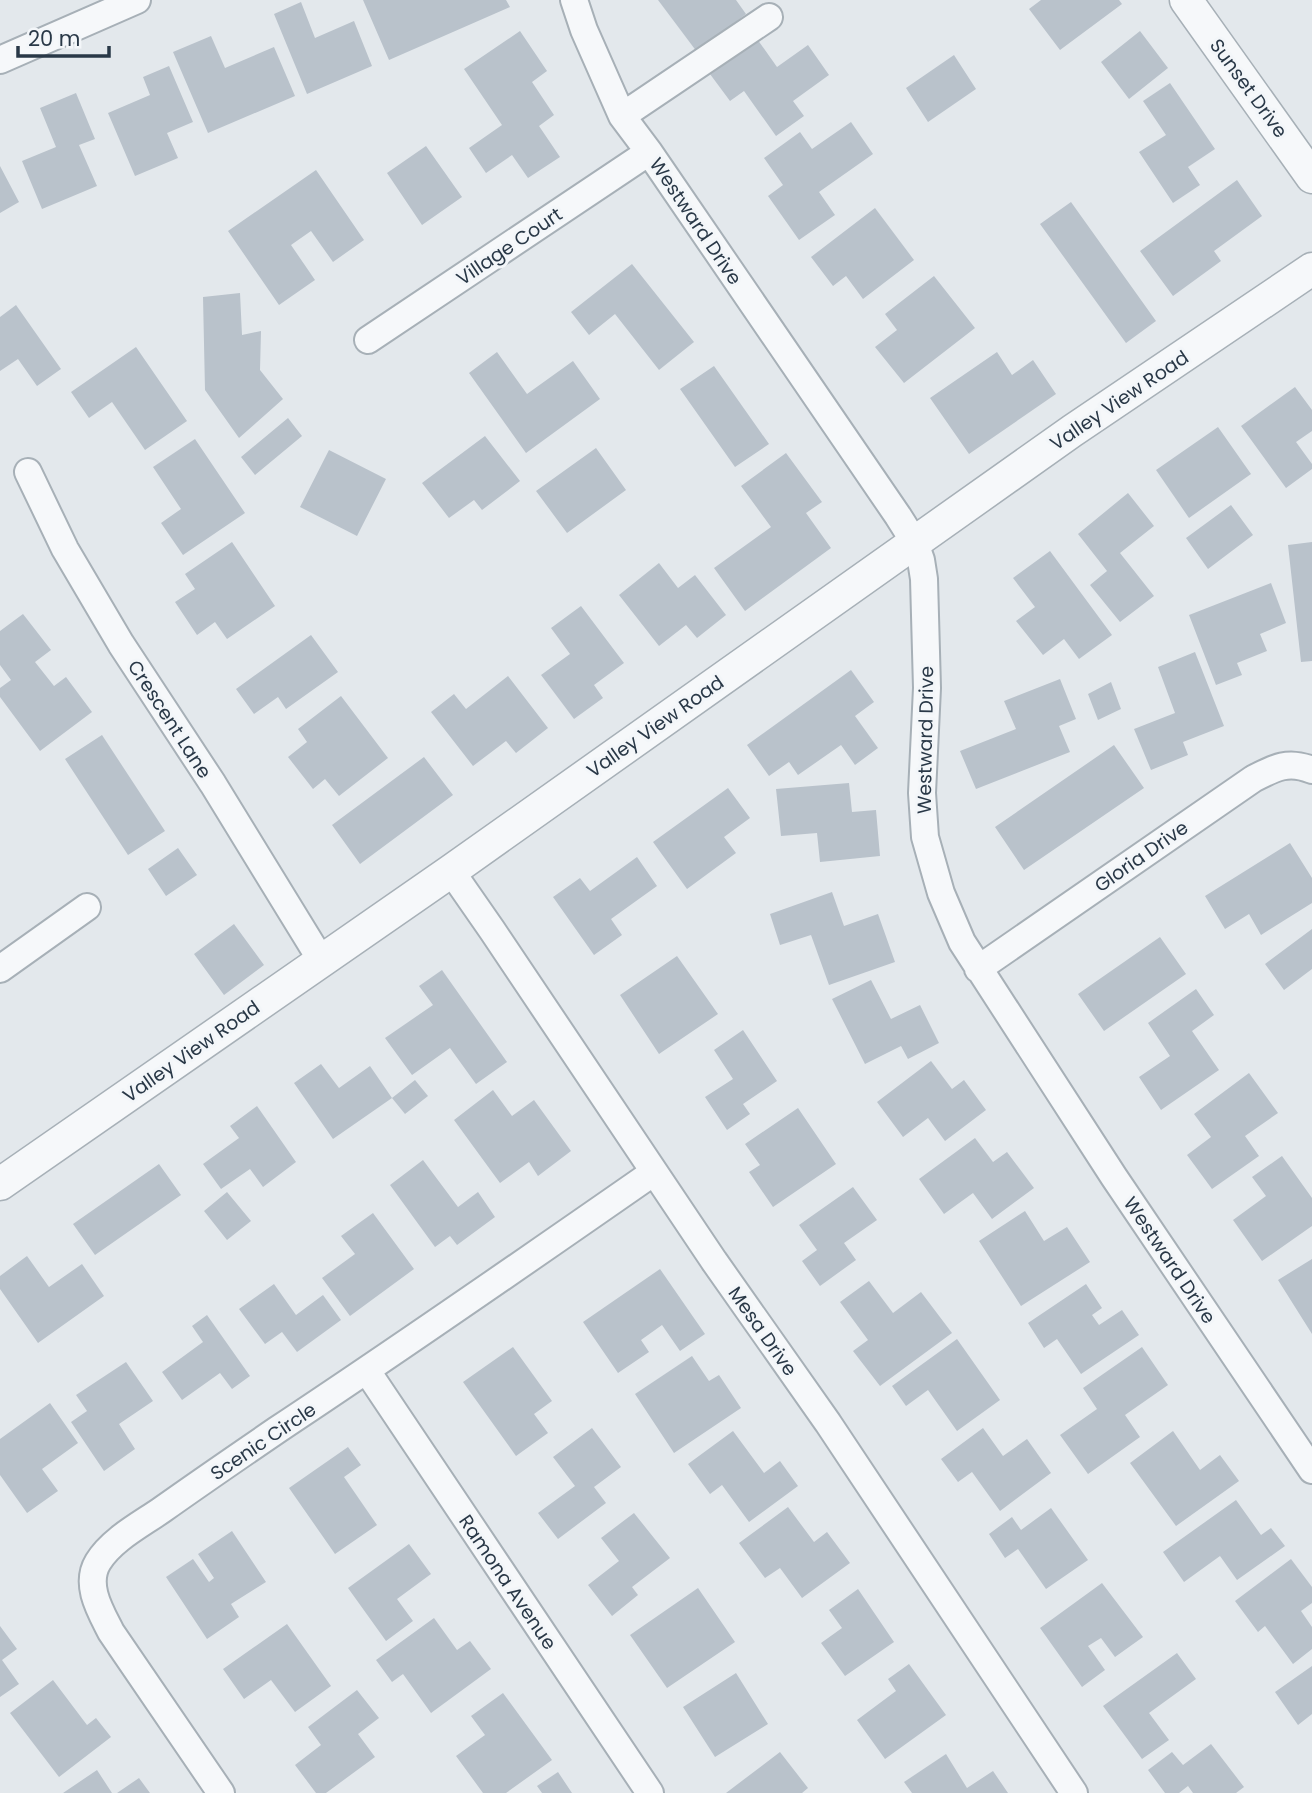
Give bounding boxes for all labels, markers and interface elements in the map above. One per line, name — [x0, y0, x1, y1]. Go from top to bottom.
scale bar — [18, 14, 108, 58]
text: 20 m — [28, 24, 81, 53]
street label: Sunset Drive — [1203, 33, 1294, 143]
street label: Westward Drive — [643, 152, 748, 290]
street label: Village Court — [451, 201, 568, 292]
street label: Valley View Road — [1045, 344, 1194, 457]
street label: Crescent Lane — [121, 655, 218, 784]
street label: Westward Drive — [911, 666, 940, 814]
street label: Valley View Road — [581, 669, 729, 784]
street label: Gloria Drive — [1089, 814, 1194, 899]
street label: Valley View Road — [117, 994, 265, 1109]
street label: Westward Drive — [1117, 1191, 1222, 1329]
street label: Mesa Drive — [722, 1281, 803, 1381]
street label: Scenic Circle — [205, 1396, 322, 1487]
street label: Ramona Avenue — [452, 1509, 563, 1655]

